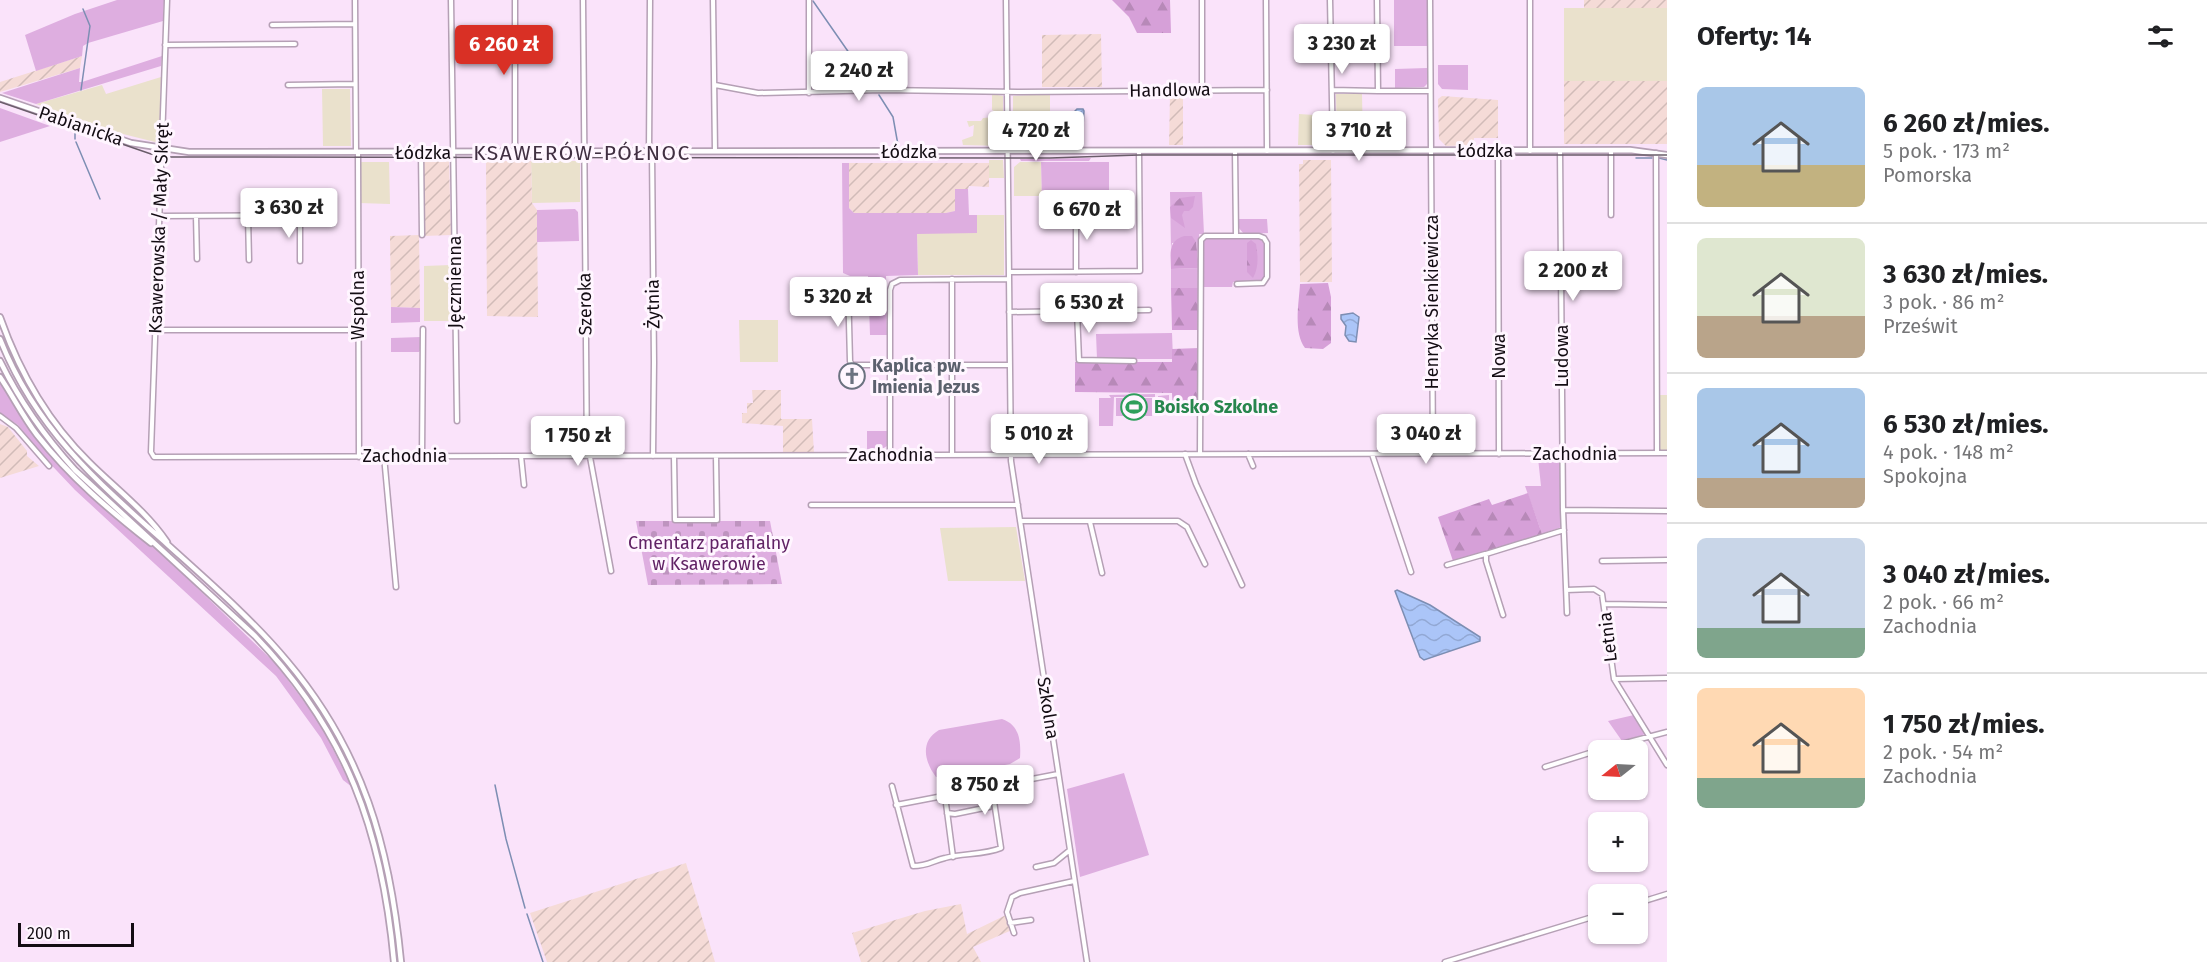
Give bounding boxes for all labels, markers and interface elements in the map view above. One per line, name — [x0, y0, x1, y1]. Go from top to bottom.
icon: filters — [2144, 20, 2177, 53]
text: Oferty: 14 — [1697, 21, 1811, 52]
pin: 3 230 zł — [1280, 24, 1404, 75]
pin: 6 260 zł — [442, 25, 566, 76]
text: 3 230 zł — [1308, 31, 1376, 55]
text: 6 260 zł — [469, 32, 539, 56]
pin: 2 240 zł — [797, 51, 921, 102]
text: 2 240 zł — [825, 58, 893, 82]
street label: Handlowa — [1129, 78, 1211, 102]
street label: Pabianicka — [36, 101, 126, 151]
text: 6 260 zł/mies. — [1883, 108, 2049, 139]
pin: 4 720 zł — [974, 111, 1098, 162]
pin: 3 710 zł — [1297, 111, 1421, 162]
icon: home — [1745, 111, 1817, 183]
text: 4 720 zł — [1002, 118, 1070, 142]
text: 3 710 zł — [1326, 118, 1392, 142]
street label: Ksawerowska / Mały Skręt — [144, 121, 174, 334]
text: 5 pok. · 173 m² — [1883, 139, 2010, 163]
district label: KSAWERÓW-PÓŁNOC — [473, 140, 691, 166]
street label: Łódzka — [1457, 140, 1513, 162]
street label: Łódzka — [881, 141, 937, 163]
street label: Łódzka — [395, 142, 451, 164]
text: Pomorska — [1883, 163, 1972, 187]
pin: 3 630 zł — [227, 188, 351, 239]
pin: 6 670 zł — [1025, 190, 1149, 241]
text: 3 630 zł — [254, 195, 324, 219]
text: 6 670 zł — [1053, 197, 1121, 221]
street label: Henryka Sienkiewicza — [1421, 214, 1443, 390]
street label: Jęczmienna — [444, 236, 466, 328]
pin: 2 200 zł — [1511, 251, 1635, 302]
text: 2 200 zł — [1538, 258, 1608, 282]
text: 3 630 zł/mies. — [1883, 259, 2048, 290]
icon: home — [1745, 262, 1817, 334]
street label: Wspólna — [347, 270, 369, 340]
street label: Szeroka — [573, 272, 597, 336]
pin: 5 320 zł — [776, 277, 900, 328]
street label: Żytnia — [642, 279, 664, 329]
pin: 6 530 zł — [1027, 283, 1151, 334]
text: 5 320 zł — [804, 284, 872, 308]
text: 6 530 zł — [1054, 290, 1124, 314]
text: 3 pok. · 86 m² — [1883, 290, 2004, 314]
text: Prześwit — [1883, 314, 1958, 338]
street label: Ludowa — [1551, 325, 1573, 387]
street label: Nowa — [1488, 333, 1510, 379]
place label: Kaplica pw. Imienia Jezus — [872, 355, 980, 398]
church icon: Kaplica pw. Imienia Jezus — [837, 361, 867, 391]
sports icon: Boisko Szkolne — [1119, 392, 1149, 422]
place label: Boisko Szkolne — [1154, 396, 1278, 418]
text: 6 530 zł/mies. — [1883, 409, 2049, 440]
icon: home — [1745, 412, 1817, 484]
pin: 5 010 zł — [977, 414, 1101, 465]
pin: 3 040 zł — [1364, 414, 1488, 465]
pin: 1 750 zł — [516, 416, 640, 467]
text: 5 010 zł — [1005, 421, 1073, 445]
text: 3 040 zł — [1391, 421, 1461, 445]
text: 1 750 zł — [545, 423, 611, 447]
text: 4 pok. · 148 m² — [1883, 440, 2014, 464]
street label: Zachodnia — [1533, 443, 1617, 465]
street label: Zachodnia — [849, 444, 933, 466]
street label: Zachodnia — [363, 445, 447, 467]
text: Spokojna — [1883, 464, 1967, 488]
park label: Cmentarz parafialny w Ksawerowie — [628, 532, 790, 575]
text: 3 040 zł/mies. — [1883, 559, 2050, 590]
icon: home — [1745, 562, 1817, 634]
text: 2 pok. · 66 m² — [1883, 590, 2004, 614]
street label: Letnia — [1594, 611, 1622, 663]
text: Zachodnia — [1883, 614, 1977, 638]
street label: Szkolna — [1032, 675, 1064, 741]
text: 1 750 zł/mies. — [1883, 709, 2045, 740]
icon: home — [1745, 712, 1817, 784]
north arrow — [1588, 740, 1648, 800]
map controls — [1588, 740, 1648, 944]
text: 2 pok. · 54 m² — [1883, 740, 2003, 764]
text: Zachodnia — [1883, 764, 1977, 788]
pin: 8 750 zł — [923, 765, 1047, 816]
text: 8 750 zł — [951, 772, 1019, 796]
button: + — [1588, 812, 1648, 872]
button: − — [1588, 884, 1648, 944]
scale bar — [18, 920, 134, 948]
text: 200 m — [27, 924, 71, 943]

